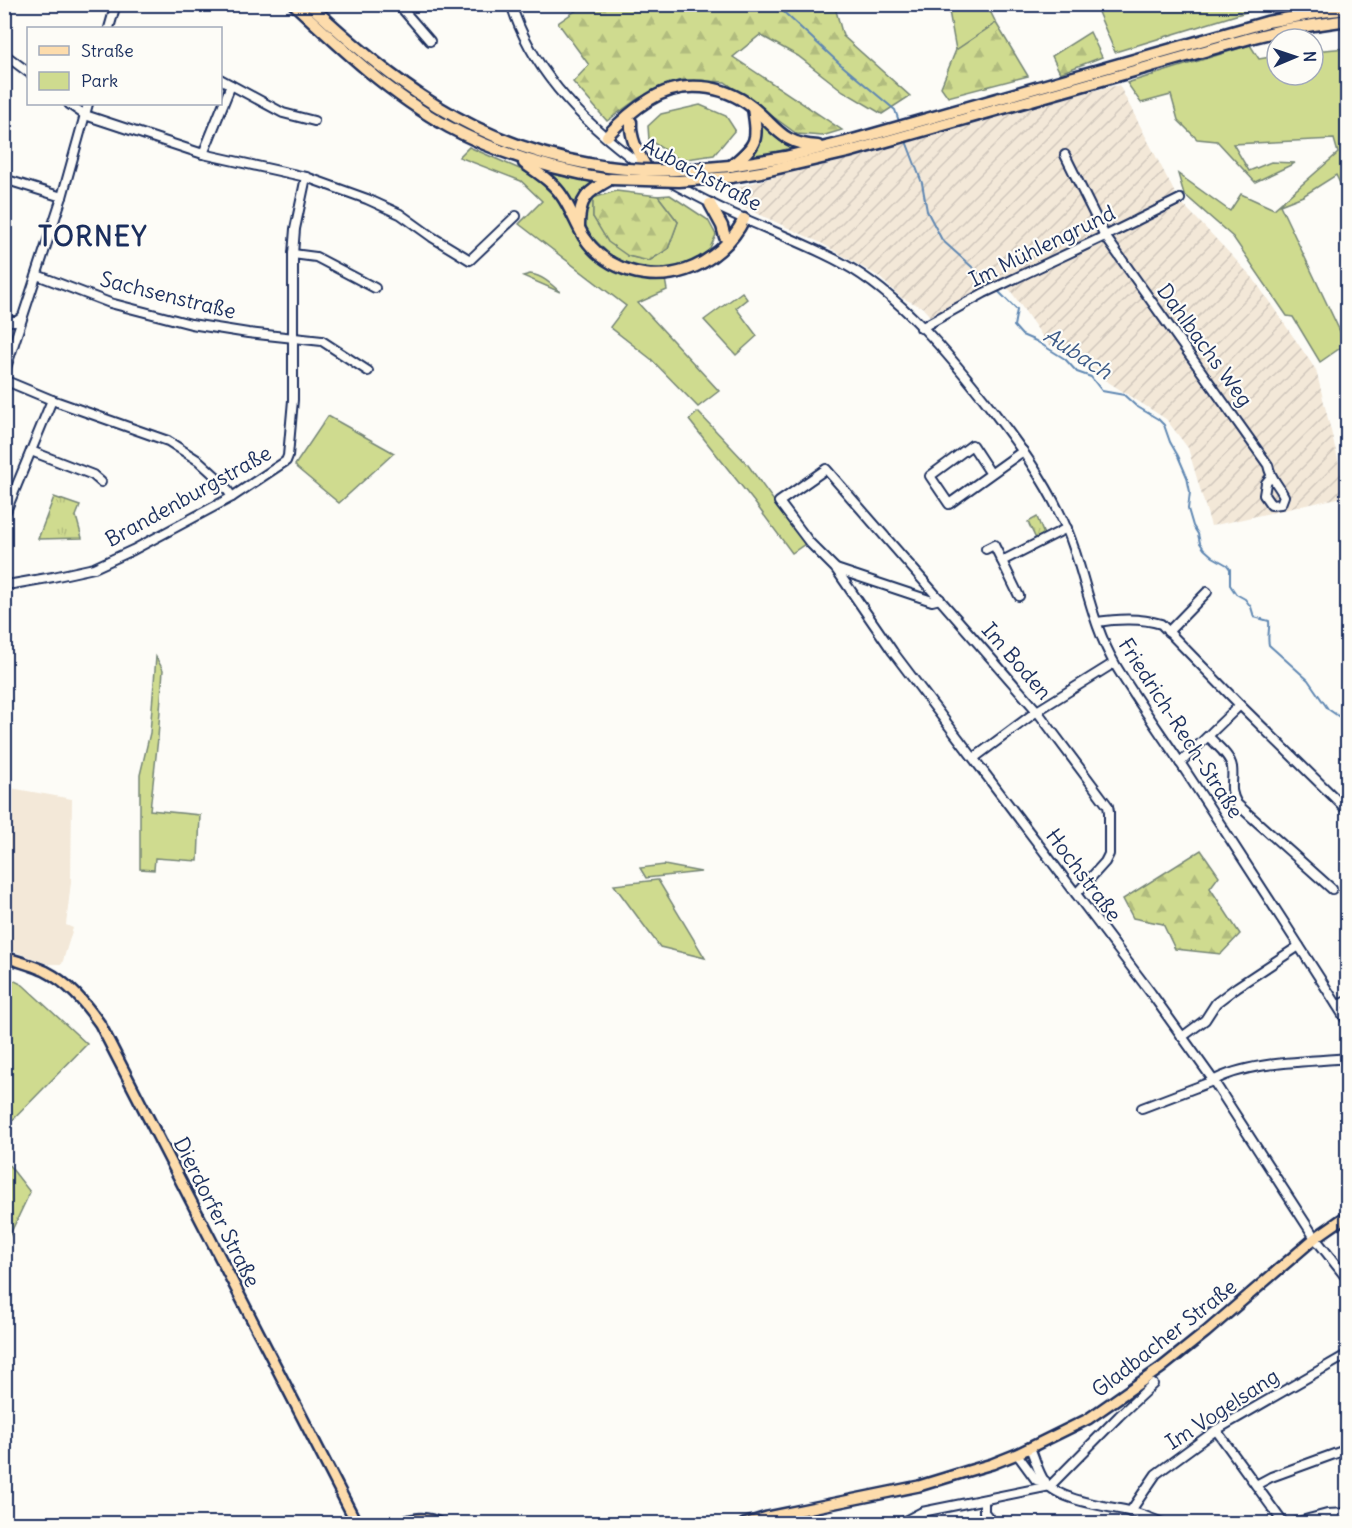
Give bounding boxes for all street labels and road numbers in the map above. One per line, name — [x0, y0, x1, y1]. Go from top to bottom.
street label: Aubachstraße — [638, 131, 766, 217]
street label: Im Mühlengrund — [965, 199, 1119, 293]
street label: Sachsenstraße — [97, 265, 239, 325]
street label: Dahlbachs Weg — [1151, 278, 1259, 412]
street label: Brandenburgstraße — [100, 439, 276, 553]
street label: Im Boden — [976, 617, 1058, 705]
street label: Friedrich-Rech-Straße — [1113, 633, 1249, 823]
street label: Hochstraße — [1040, 823, 1128, 927]
street label: Dierdorfer Straße — [168, 1133, 266, 1291]
street label: Gladbacher Straße — [1086, 1273, 1242, 1403]
street label: Im Vogelsang — [1160, 1362, 1284, 1456]

